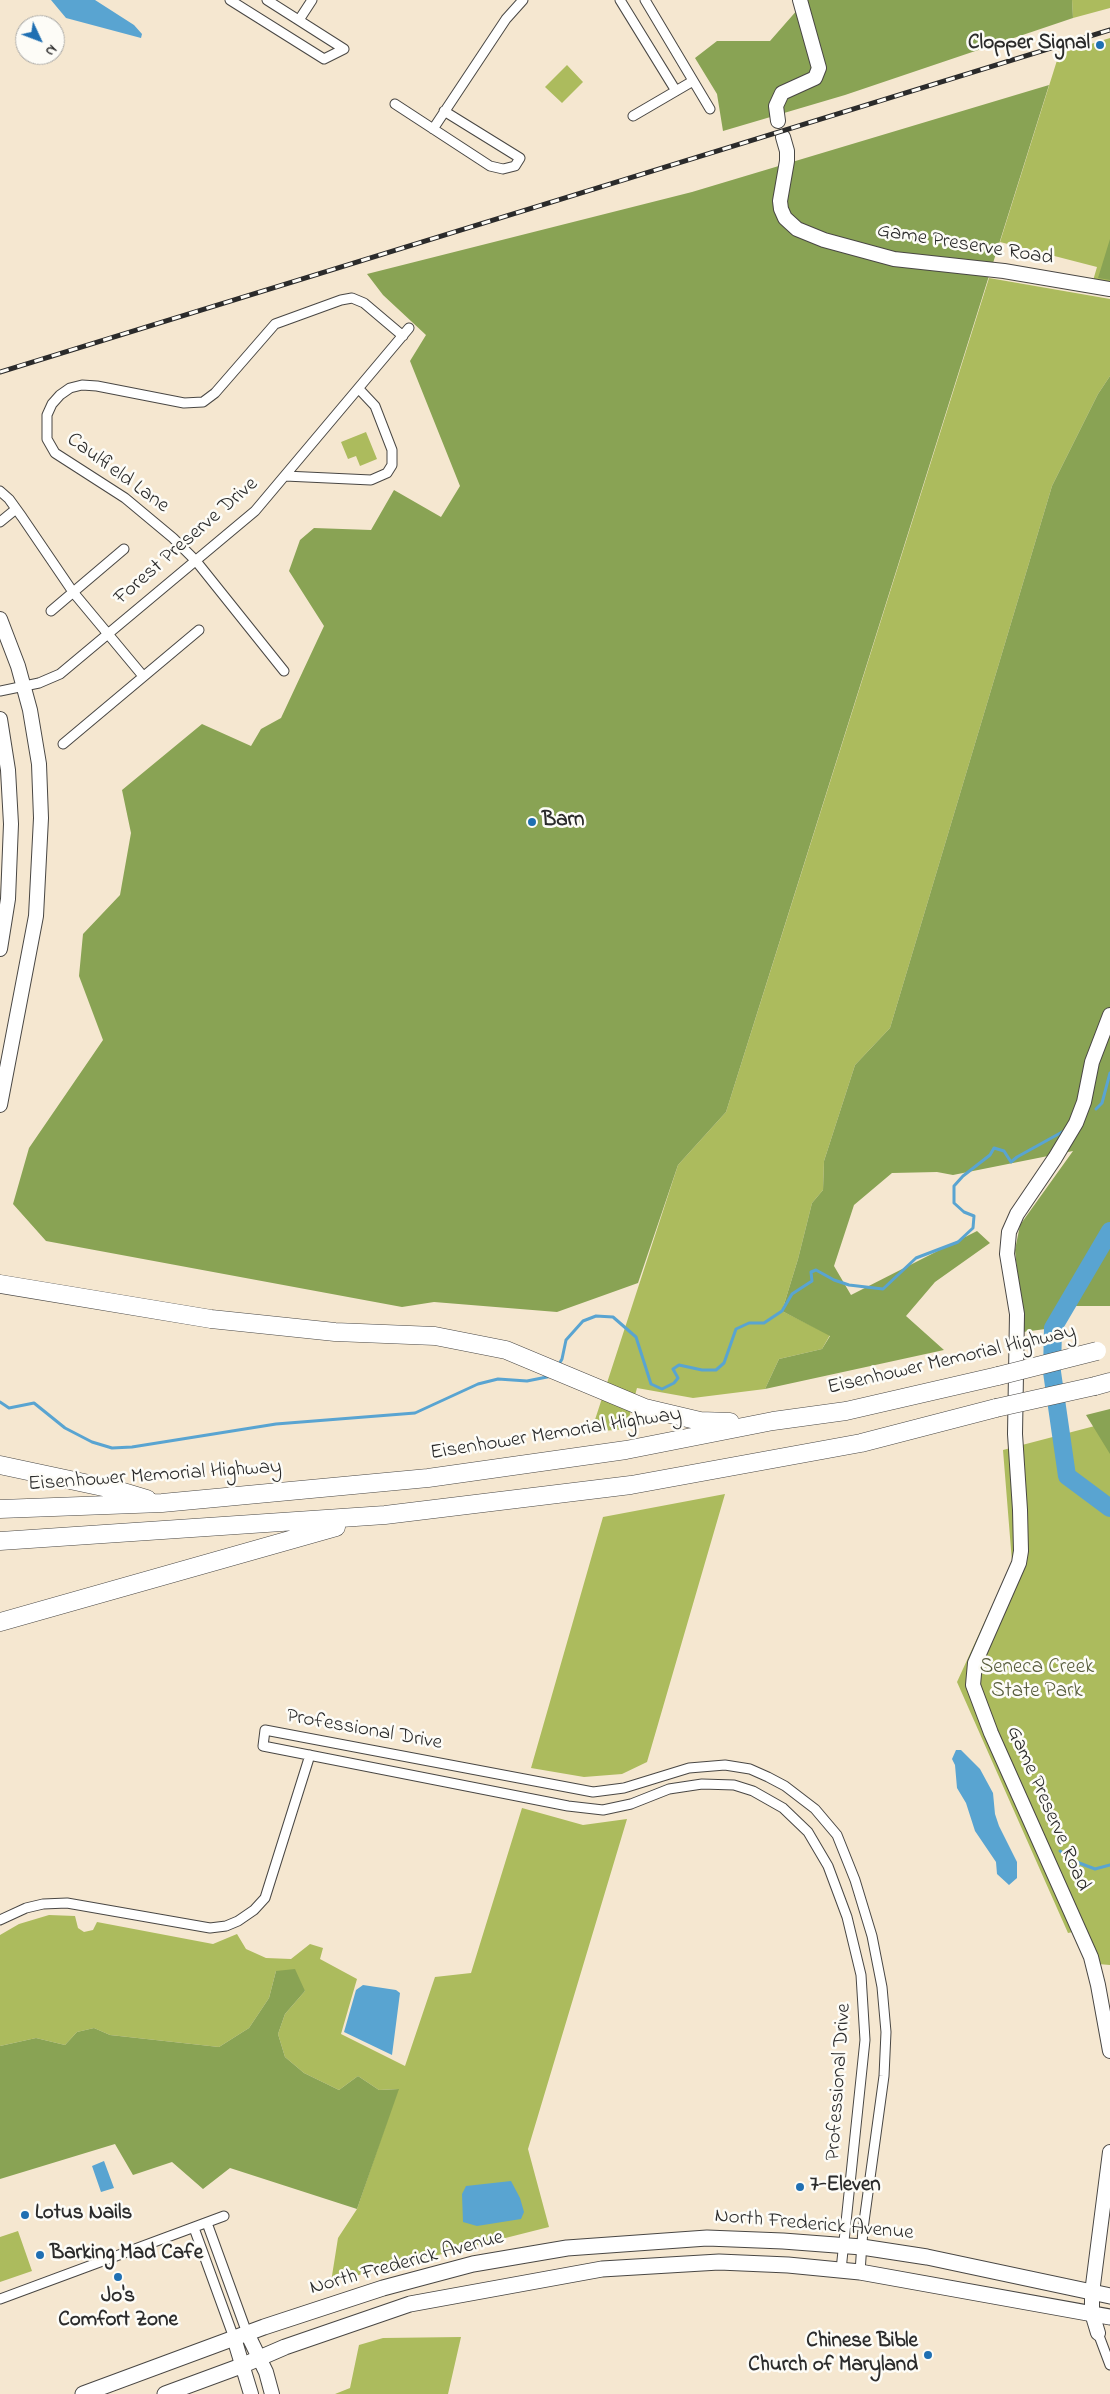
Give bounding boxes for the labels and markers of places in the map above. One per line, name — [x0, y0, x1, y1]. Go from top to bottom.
place label: Clopper Signal — [968, 32, 1090, 58]
marker: Clopper Signal — [1094, 39, 1106, 51]
place label: Barn — [542, 809, 584, 835]
marker: Barn — [526, 816, 538, 828]
place label: 7-Eleven — [810, 2174, 881, 2200]
marker: 7-Eleven — [794, 2181, 806, 2193]
place label: Lotus Nails — [35, 2202, 132, 2228]
marker: Lotus Nails — [19, 2209, 31, 2221]
place label: Barking Mad Cafe — [50, 2242, 203, 2268]
marker: Barking Mad Cafe — [34, 2249, 46, 2261]
marker: Jo's Comfort Zone — [112, 2271, 124, 2283]
place label: Jo's Comfort Zone — [58, 2285, 178, 2335]
place label: Chinese Bible Church of Maryland — [748, 2330, 918, 2380]
marker: Chinese Bible Church of Maryland — [922, 2349, 934, 2361]

